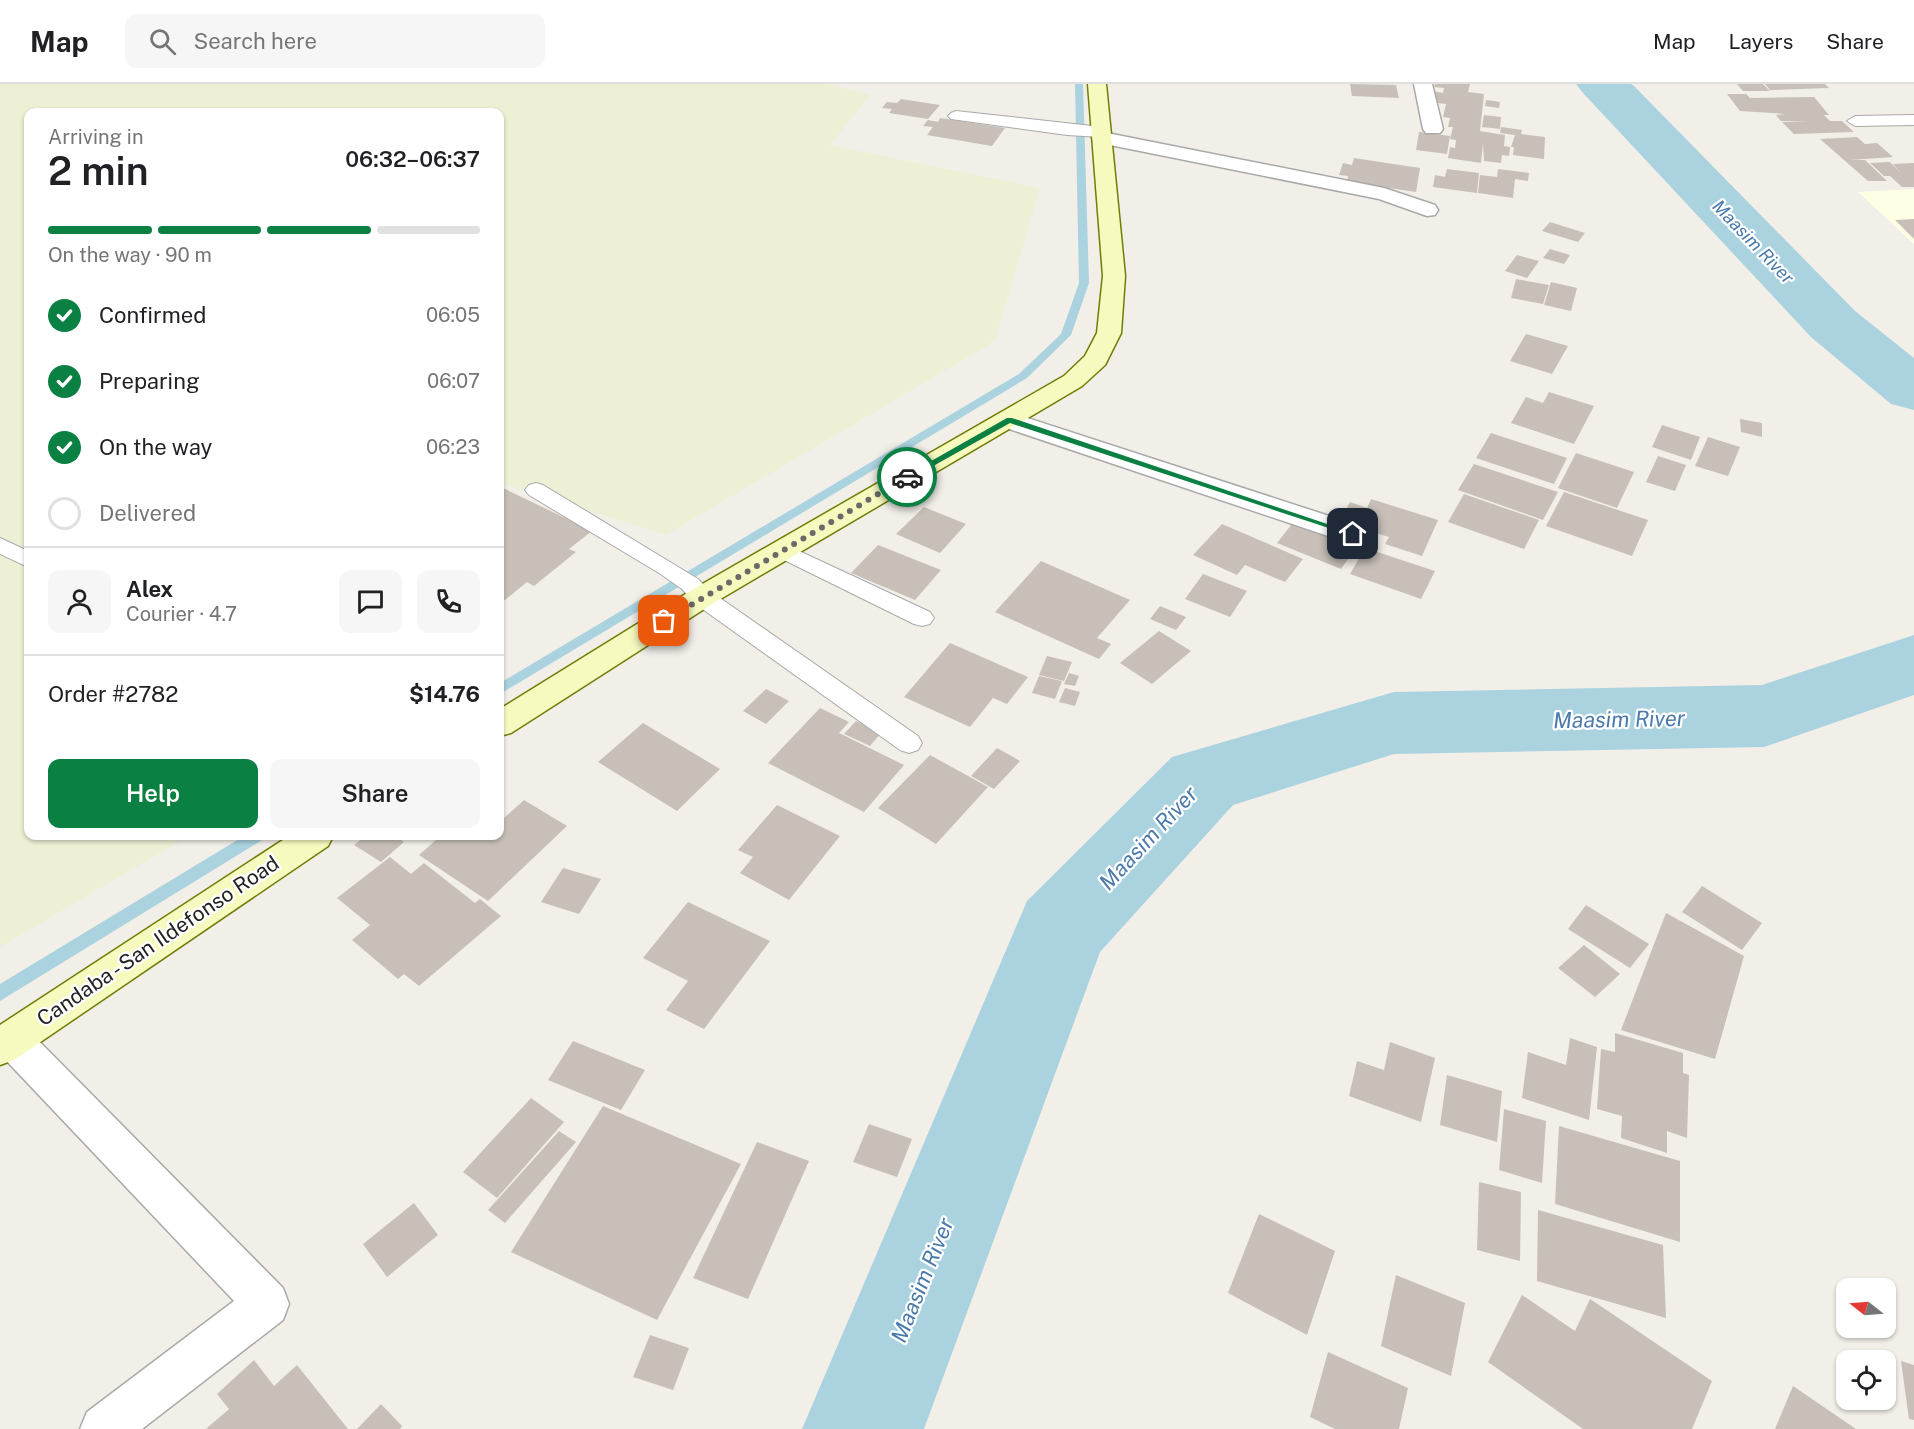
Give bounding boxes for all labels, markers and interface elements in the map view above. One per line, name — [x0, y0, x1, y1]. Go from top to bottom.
search box — [125, 14, 545, 68]
text: Map — [30, 25, 89, 58]
icon: search — [146, 25, 179, 58]
text: Search here — [194, 28, 317, 54]
text: Map — [1653, 29, 1696, 54]
text: Layers — [1729, 29, 1793, 54]
text: Share — [1826, 29, 1884, 54]
text: Arriving in — [48, 125, 143, 149]
text: 06:32–06:37 — [345, 146, 480, 172]
text: 2 min — [48, 148, 149, 194]
water label: Maasim River — [1708, 195, 1799, 288]
text: On the way · 90 m — [48, 243, 212, 267]
icon: check — [48, 299, 81, 332]
text: Confirmed — [99, 302, 206, 328]
text: 06:05 — [426, 303, 480, 327]
icon: check — [48, 365, 81, 398]
text: Preparing — [99, 368, 200, 394]
text: 06:07 — [427, 369, 480, 393]
icon: check — [48, 431, 81, 464]
text: On the way — [99, 434, 212, 460]
text: 06:23 — [426, 435, 480, 459]
courier — [877, 447, 937, 507]
icon: car — [891, 461, 924, 494]
text: Delivered — [99, 500, 196, 526]
pin — [1327, 508, 1378, 559]
icon: home — [1336, 517, 1369, 550]
button: person — [48, 570, 111, 633]
button: chat — [339, 570, 402, 633]
button: phone — [417, 570, 480, 633]
text: Alex — [126, 576, 173, 602]
pin — [638, 595, 689, 646]
text: Courier · 4.7 — [126, 602, 237, 626]
icon: bag — [647, 604, 680, 637]
text: Order #2782 — [48, 681, 178, 707]
text: $14.76 — [409, 681, 480, 707]
water label: Maasim River — [1553, 705, 1686, 733]
button: Help — [48, 759, 258, 828]
button: Share — [270, 759, 480, 828]
water label: Maasim River — [1093, 780, 1203, 895]
street label: Candaba - San Ildefonso Road — [32, 850, 283, 1031]
water label: Maasim River — [885, 1213, 959, 1346]
north arrow — [1836, 1278, 1896, 1338]
map controls — [1836, 1278, 1896, 1410]
button: locate — [1836, 1350, 1896, 1410]

